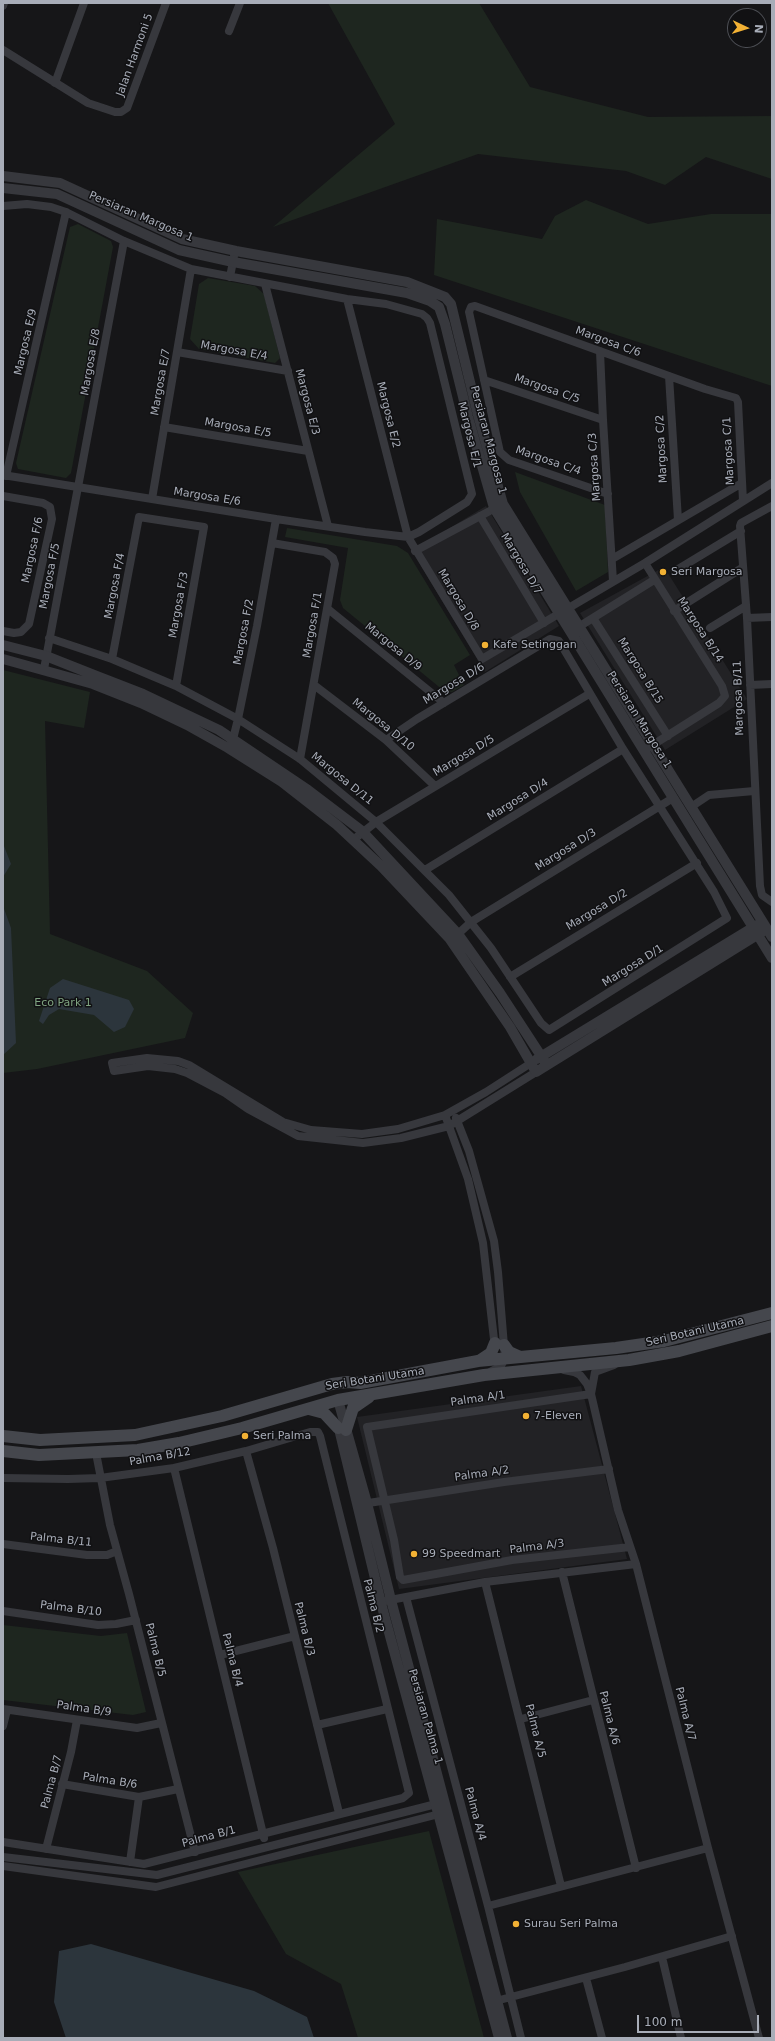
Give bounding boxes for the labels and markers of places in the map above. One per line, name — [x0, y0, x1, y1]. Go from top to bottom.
place label: Seri Margosa — [671, 565, 743, 579]
marker: Seri Margosa — [658, 567, 668, 577]
place label: Kafe Setinggan — [493, 638, 577, 652]
marker: Kafe Setinggan — [480, 640, 490, 650]
place label: 7-Eleven — [534, 1409, 582, 1423]
marker: 7-Eleven — [521, 1411, 531, 1421]
place label: Seri Palma — [253, 1429, 311, 1443]
marker: Seri Palma — [240, 1431, 250, 1441]
place label: 99 Speedmart — [422, 1547, 500, 1561]
marker: 99 Speedmart — [409, 1549, 419, 1559]
place label: Surau Seri Palma — [524, 1917, 618, 1931]
marker: Surau Seri Palma — [511, 1919, 521, 1929]

